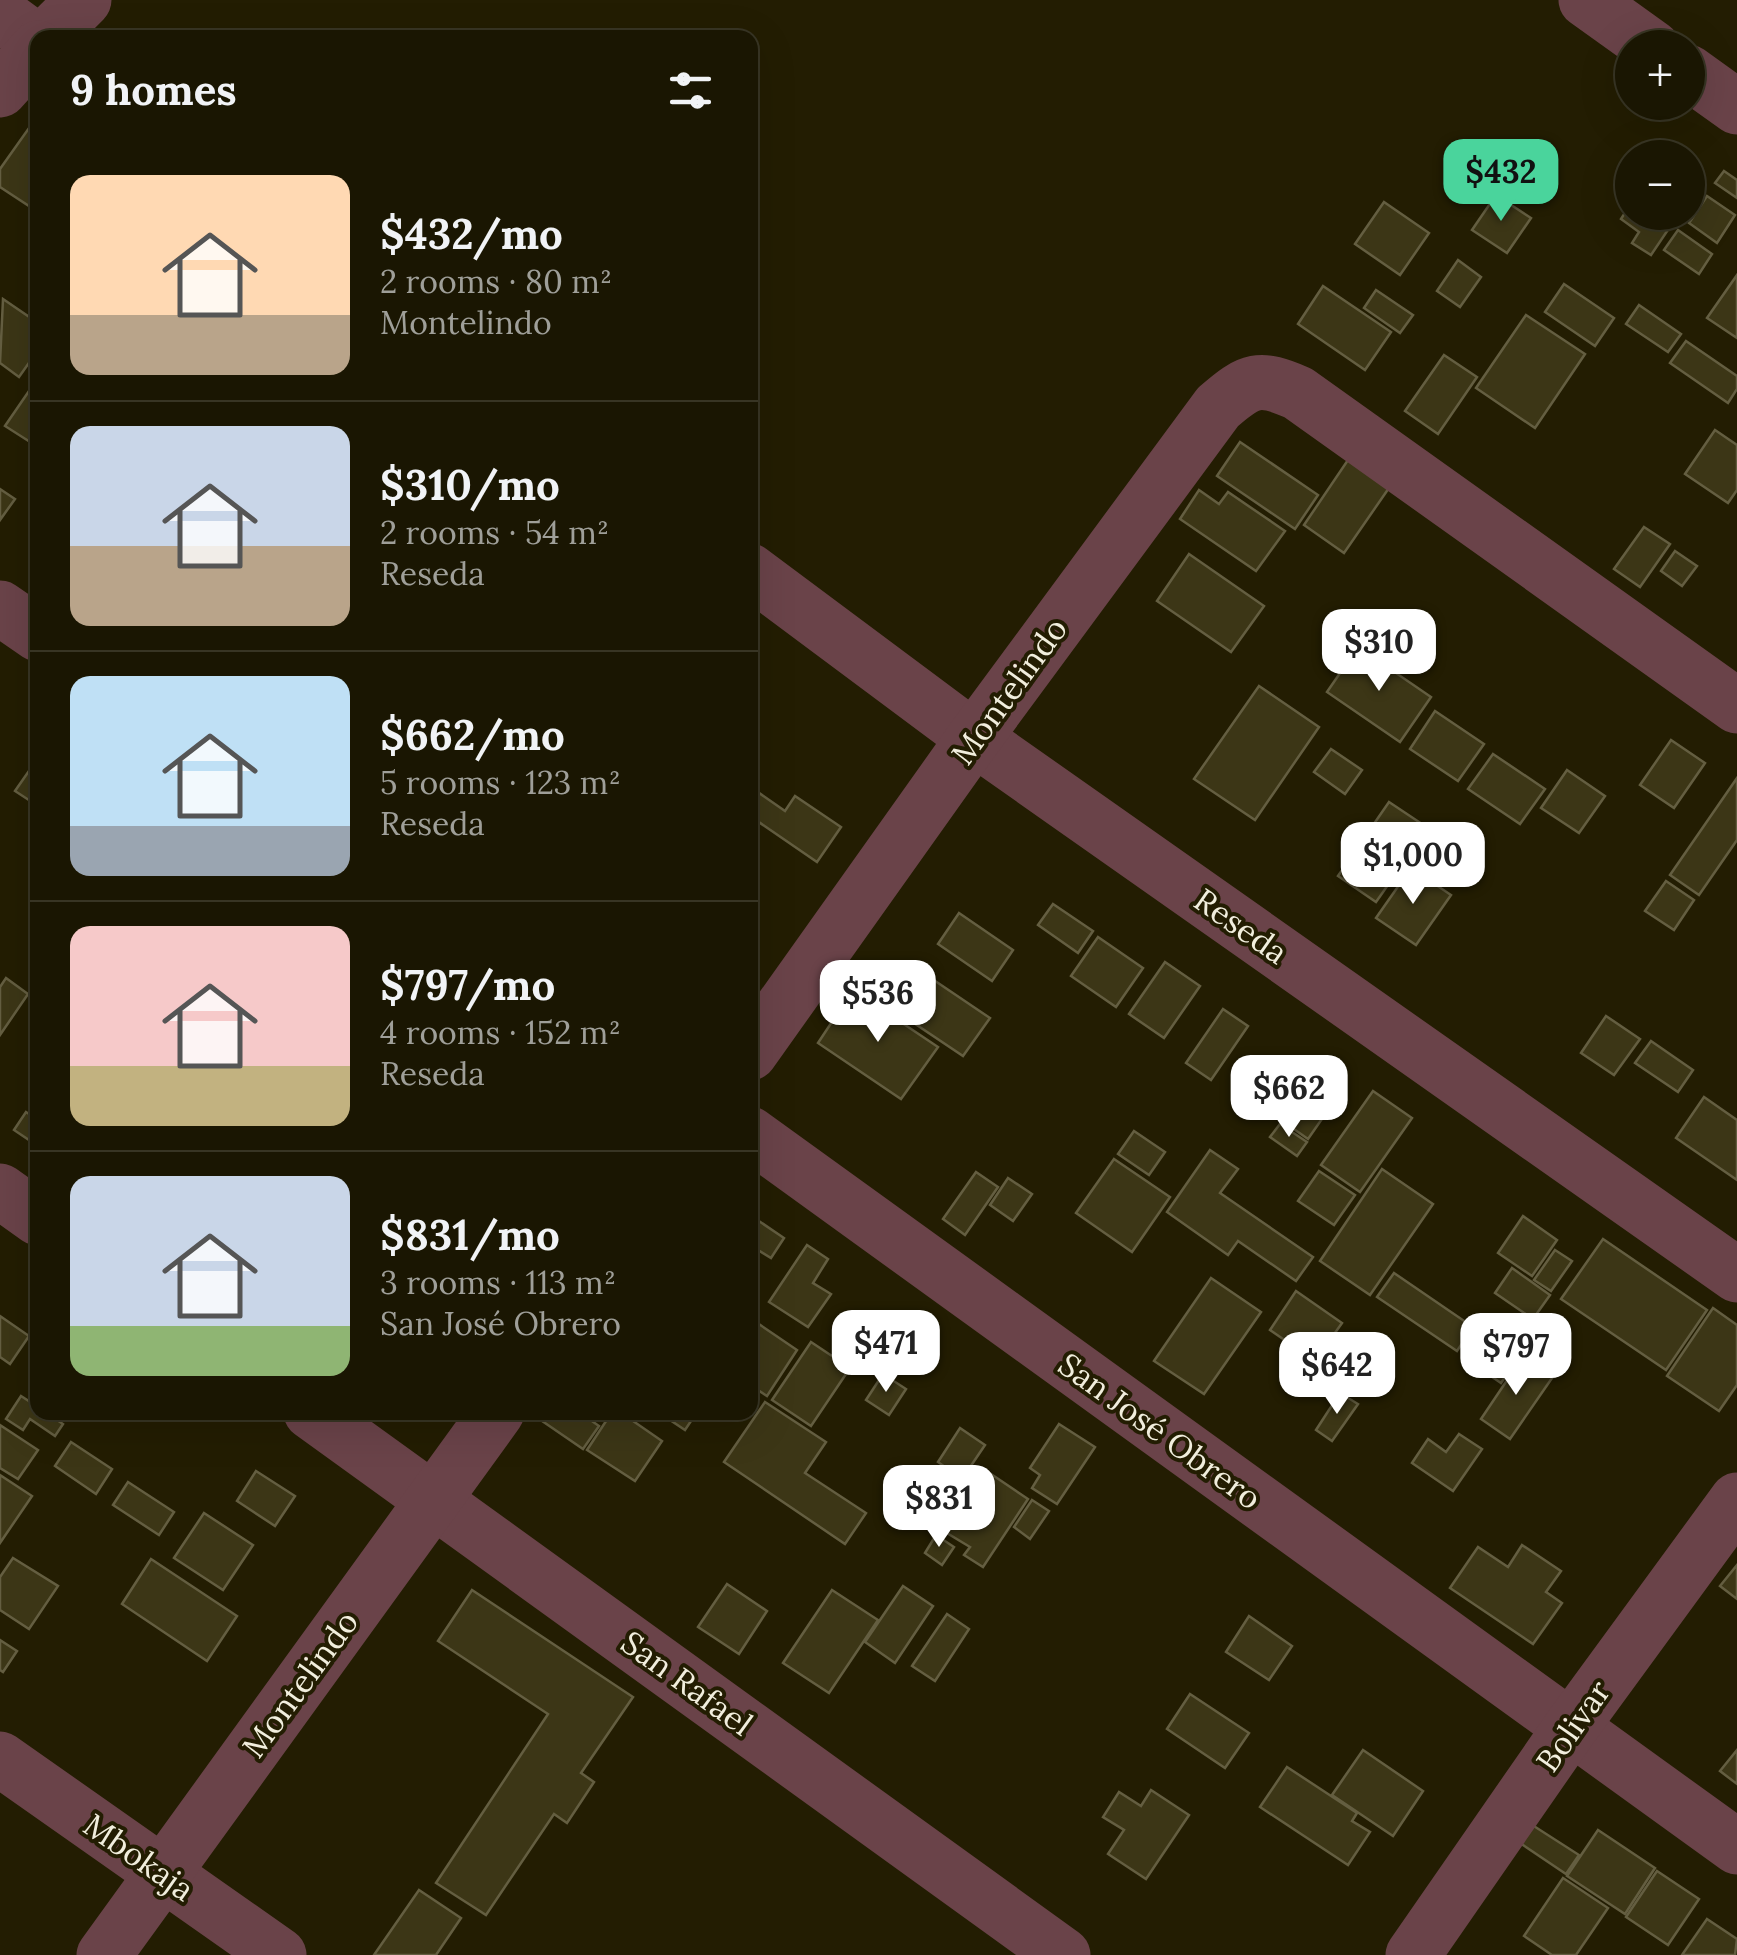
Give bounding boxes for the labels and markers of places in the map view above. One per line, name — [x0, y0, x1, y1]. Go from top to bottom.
pin: $432 — [1442, 139, 1560, 224]
pin: $310 — [1320, 609, 1438, 694]
pin: $1,000 — [1332, 822, 1494, 907]
pin: $536 — [819, 960, 937, 1045]
pin: $662 — [1230, 1055, 1348, 1140]
pin: $471 — [827, 1310, 945, 1395]
pin: $797 — [1457, 1313, 1575, 1398]
pin: $642 — [1278, 1332, 1396, 1417]
pin: $831 — [880, 1465, 998, 1550]

